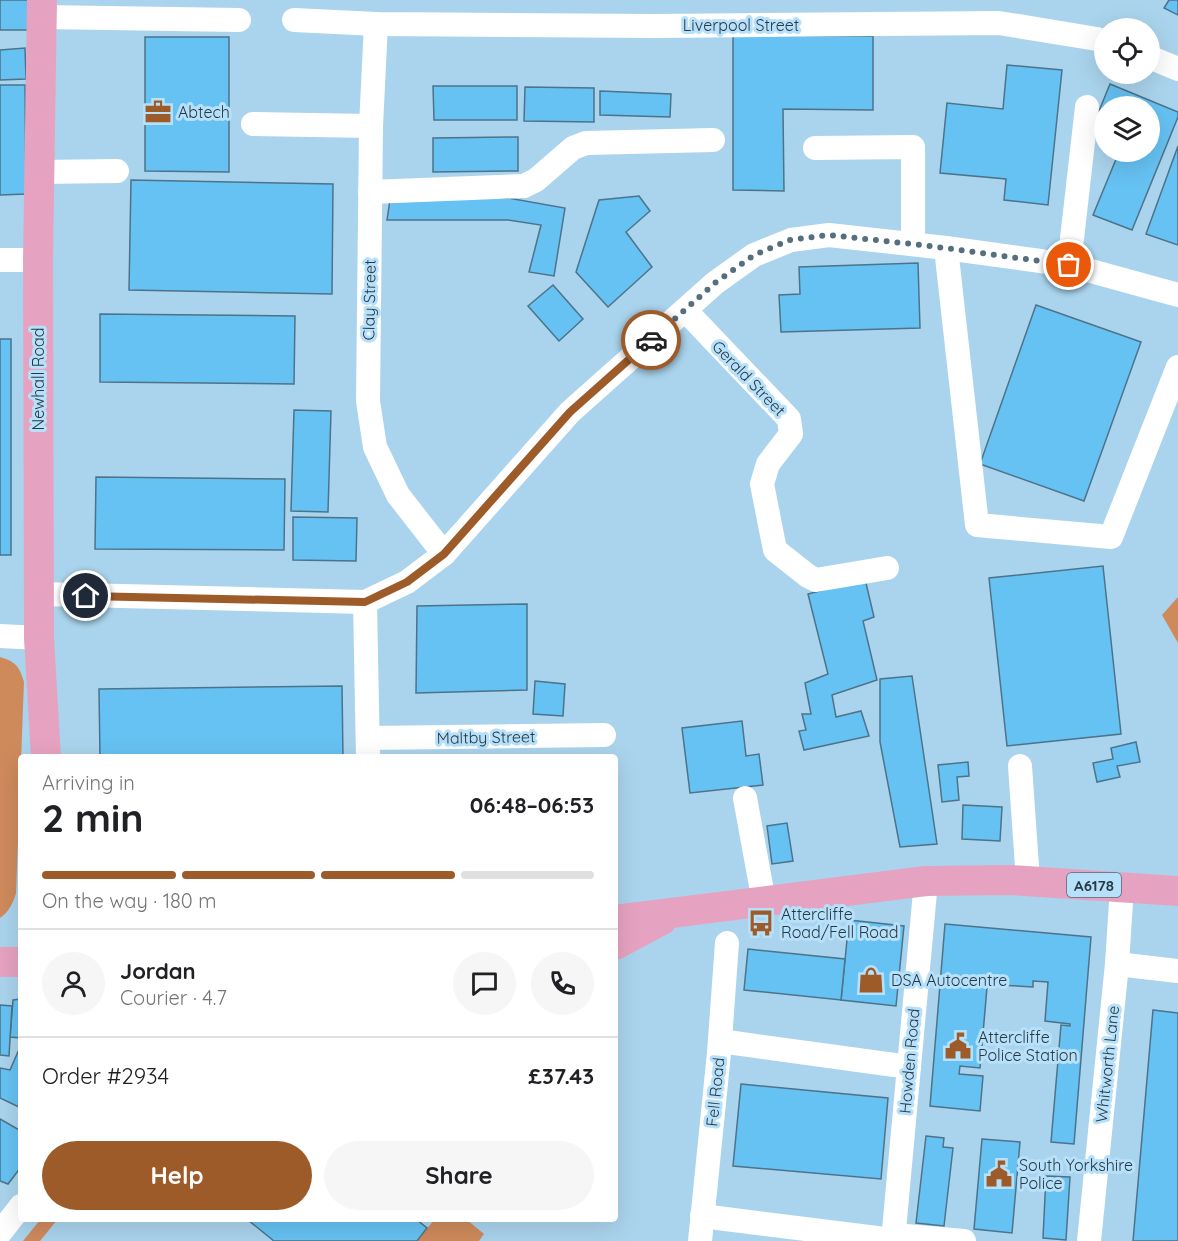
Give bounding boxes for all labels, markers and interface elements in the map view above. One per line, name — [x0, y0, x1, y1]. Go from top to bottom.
street label: Liverpool Street — [683, 15, 799, 35]
map controls — [1094, 18, 1160, 162]
button: locate — [1094, 18, 1160, 84]
button: layers — [1094, 96, 1160, 162]
office icon: Abtech — [143, 97, 173, 127]
place label: Abtech — [178, 102, 230, 122]
pin — [1043, 239, 1094, 290]
icon: bag — [1052, 248, 1085, 281]
street label: Clay Street — [358, 259, 380, 341]
courier — [621, 310, 681, 370]
icon: car — [635, 324, 668, 357]
street label: Newhall Road — [28, 328, 48, 430]
street label: Gerald Street — [708, 336, 790, 420]
pin — [60, 570, 111, 621]
icon: home — [69, 579, 102, 612]
street label: Maltby Street — [436, 726, 536, 748]
text: Arriving in — [42, 770, 135, 795]
text: 06:48–06:53 — [470, 791, 594, 819]
text: 2 min — [42, 793, 144, 842]
road number: A6178 — [1067, 873, 1121, 897]
text: On the way · 180 m — [42, 888, 216, 913]
place label: Attercliffe Road/Fell Road — [781, 904, 898, 942]
bus stop icon: Attercliffe Road/Fell Road — [746, 908, 776, 938]
button: person — [42, 952, 105, 1015]
button: chat — [453, 952, 516, 1015]
button: phone — [531, 952, 594, 1015]
text: Jordan — [120, 957, 196, 985]
shop icon: DSA Autocentre — [856, 965, 886, 995]
place label: DSA Autocentre — [891, 970, 1007, 990]
text: Courier · 4.7 — [120, 985, 227, 1010]
street label: Whitworth Lane — [1091, 1005, 1123, 1123]
street label: Howden Road — [894, 1008, 924, 1114]
place label: Attercliffe Police Station — [978, 1027, 1078, 1065]
public building icon: Attercliffe Police Station — [943, 1031, 973, 1061]
street label: Fell Road — [701, 1057, 729, 1127]
text: Order #2934 — [42, 1062, 169, 1090]
text: £37.43 — [528, 1062, 594, 1090]
button: Help — [42, 1141, 312, 1210]
button: Share — [324, 1141, 594, 1210]
place label: South Yorkshire Police — [1019, 1155, 1133, 1193]
public building icon: South Yorkshire Police — [984, 1159, 1014, 1189]

